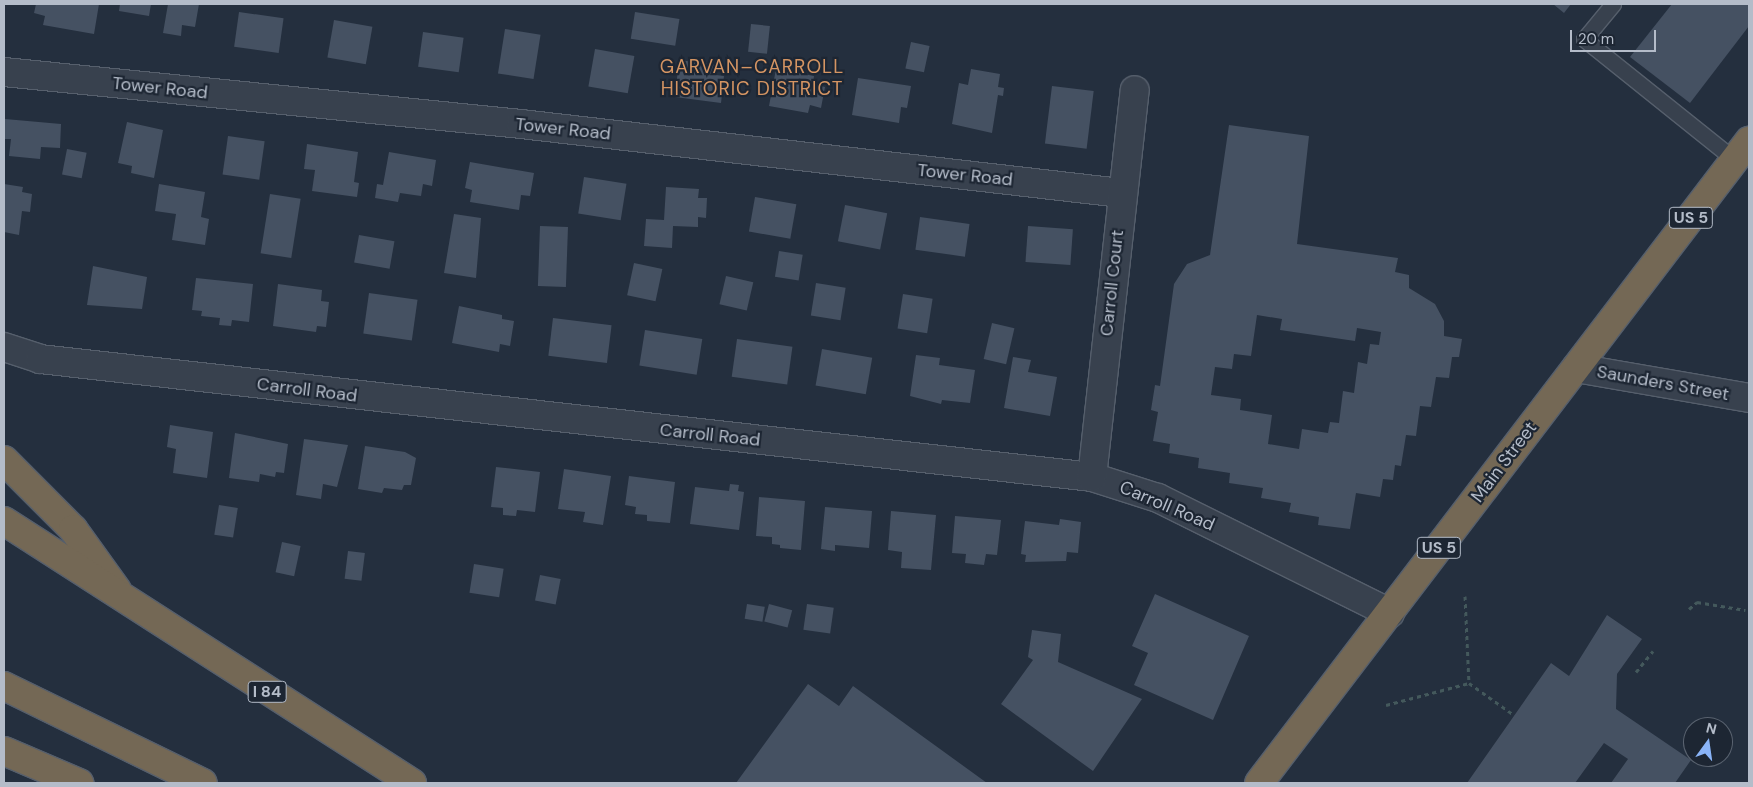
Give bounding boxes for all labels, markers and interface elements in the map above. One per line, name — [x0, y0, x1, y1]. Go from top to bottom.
scale bar — [1573, 20, 1659, 52]
text: 20 m — [1578, 29, 1614, 49]
district label: GARVAN–CARROLL HISTORIC DISTRICT — [658, 56, 846, 100]
street label: Tower Road — [111, 72, 209, 104]
street label: Tower Road — [514, 113, 612, 145]
street label: Tower Road — [916, 159, 1014, 191]
road number: US 5 — [1668, 204, 1714, 232]
street label: Carroll Court — [1096, 229, 1128, 337]
street label: Saunders Street — [1595, 361, 1731, 405]
street label: Carroll Road — [256, 373, 358, 407]
street label: Main Street — [1467, 417, 1541, 507]
street label: Carroll Road — [659, 419, 761, 451]
street label: Carroll Road — [1116, 476, 1218, 536]
road number: US 5 — [1416, 534, 1462, 562]
road number: I 84 — [247, 679, 287, 706]
north arrow — [1683, 717, 1733, 767]
text: N — [1704, 718, 1719, 738]

